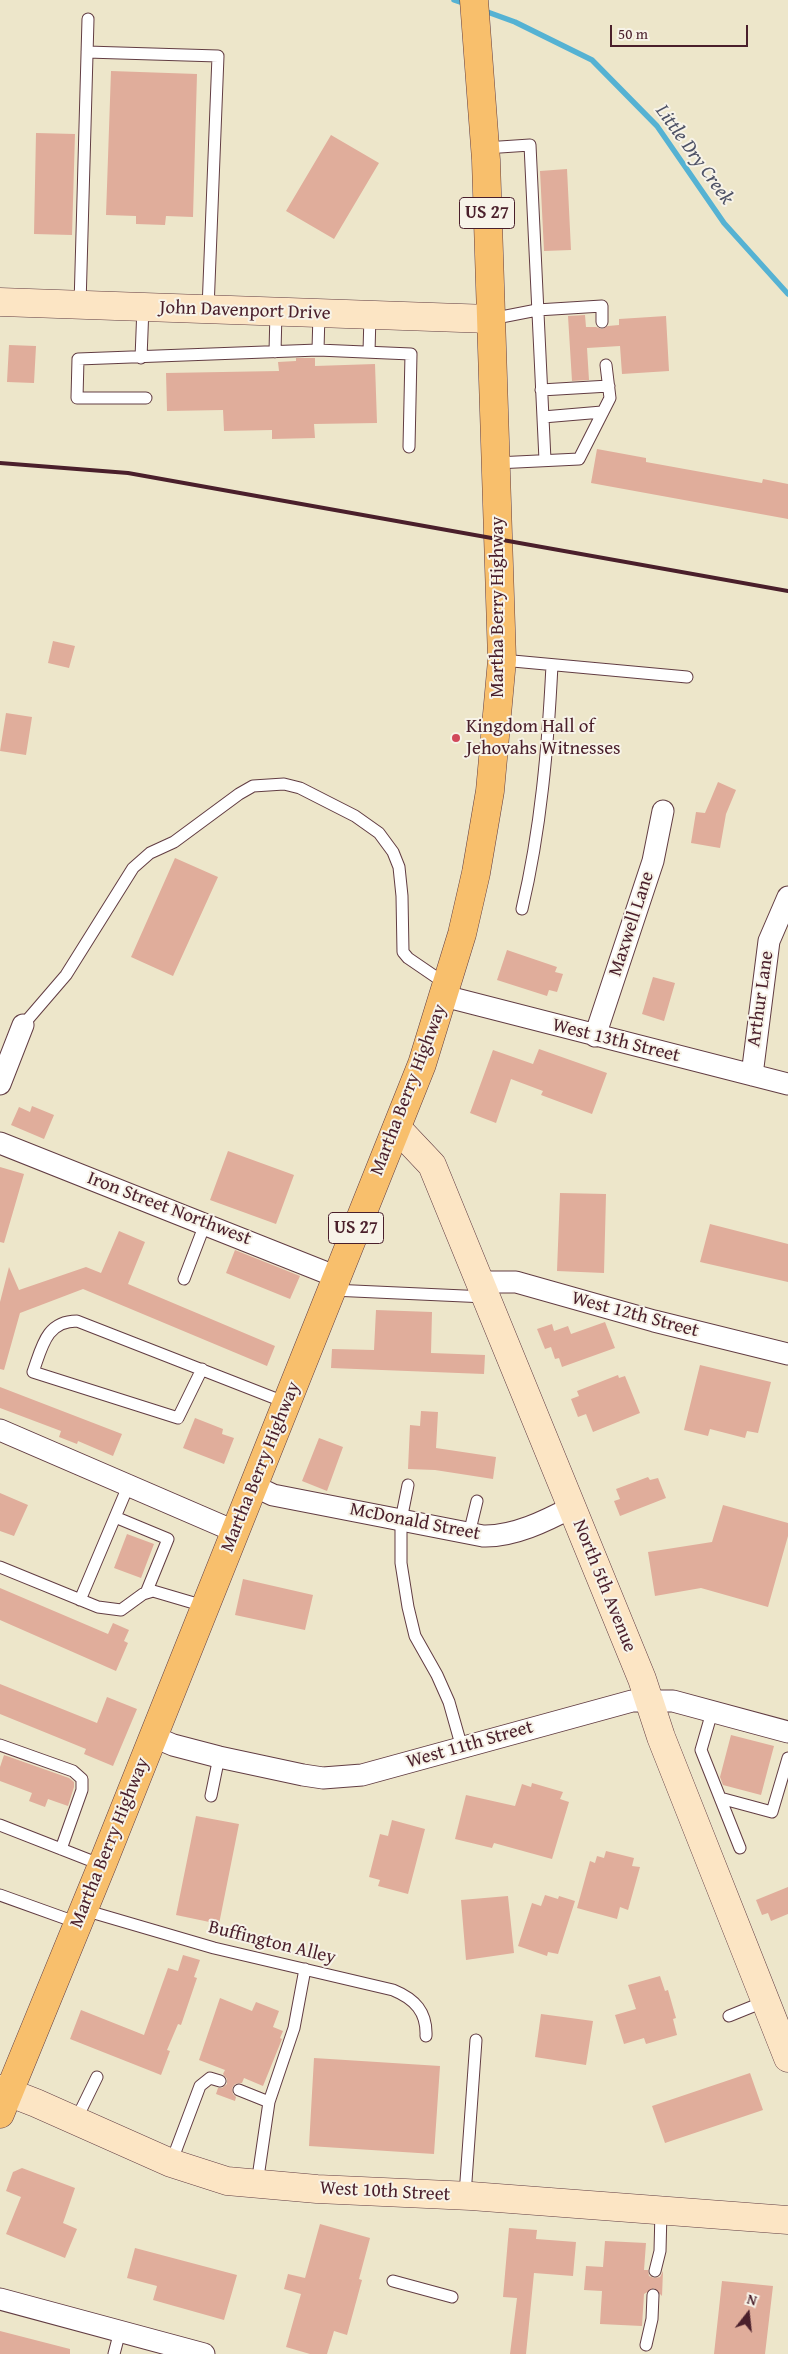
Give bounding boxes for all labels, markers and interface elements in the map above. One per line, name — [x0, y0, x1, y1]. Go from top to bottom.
scale bar — [613, 15, 750, 47]
text: 50 m — [618, 23, 648, 44]
water label: Little Dry Creek — [650, 100, 738, 210]
road number: US 27 — [460, 198, 514, 228]
street label: John Davenport Drive — [159, 297, 331, 325]
street label: Martha Berry Highway — [487, 516, 509, 698]
place label: Kingdom Hall of Jehovahs Witnesses — [466, 716, 621, 760]
marker: Kingdom Hall of Jehovahs Witnesses — [450, 732, 462, 744]
street label: Maxwell Lane — [604, 869, 660, 979]
street label: Arthur Lane — [743, 949, 779, 1049]
street label: Martha Berry Highway — [366, 1001, 452, 1179]
street label: West 13th Street — [550, 1014, 682, 1068]
street label: Iron Street Northwest — [84, 1167, 254, 1251]
road number: US 27 — [328, 1212, 384, 1244]
street label: West 12th Street — [569, 1287, 701, 1343]
street label: Martha Berry Highway — [216, 1379, 306, 1555]
street label: McDonald Street — [348, 1498, 482, 1546]
street label: North 5th Avenue — [567, 1517, 641, 1655]
street label: West 11th Street — [404, 1716, 536, 1774]
street label: Martha Berry Highway — [65, 1755, 155, 1931]
street label: Buffington Alley — [206, 1916, 338, 1970]
street label: West 10th Street — [319, 2177, 451, 2207]
north arrow — [723, 2289, 773, 2339]
text: N — [745, 2289, 759, 2310]

